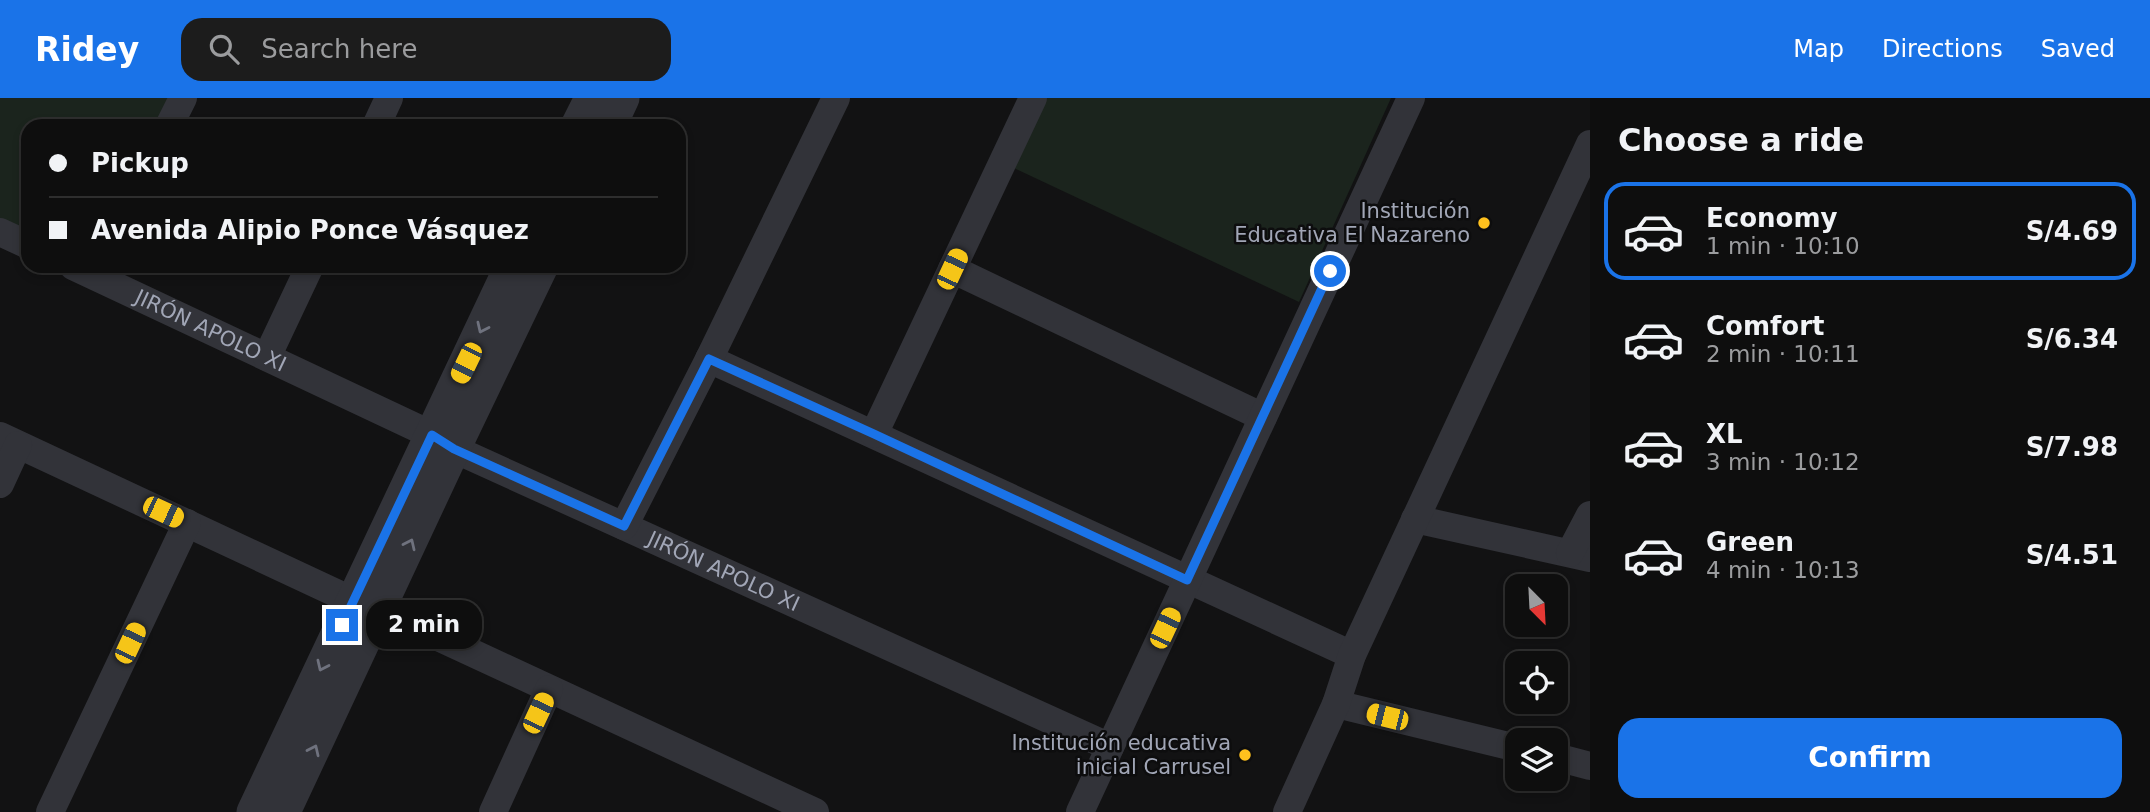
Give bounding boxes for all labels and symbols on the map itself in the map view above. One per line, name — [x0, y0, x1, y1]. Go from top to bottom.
place label: Institución Educativa El Nazareno — [1234, 199, 1470, 247]
marker: Institución Educativa El Nazareno — [1476, 215, 1492, 231]
car — [934, 246, 971, 292]
route start — [1314, 255, 1346, 287]
street label: JIRÓN APOLO XI — [129, 284, 290, 377]
one-way arrow — [476, 321, 490, 333]
car — [448, 340, 485, 386]
car — [140, 494, 187, 530]
street label: JIRÓN APOLO XI — [642, 526, 803, 616]
one-way arrow — [402, 539, 416, 551]
north arrow — [1505, 574, 1568, 637]
callout: 2 min — [366, 601, 482, 650]
car — [1147, 605, 1184, 651]
route end — [326, 609, 358, 641]
car — [112, 620, 149, 666]
one-way arrow — [316, 659, 330, 671]
car — [520, 690, 557, 736]
car — [1365, 702, 1410, 732]
place label: Institución educativa inicial Carrusel — [1011, 731, 1231, 779]
one-way arrow — [305, 745, 319, 757]
marker: Institución educativa inicial Carrusel — [1237, 747, 1253, 763]

